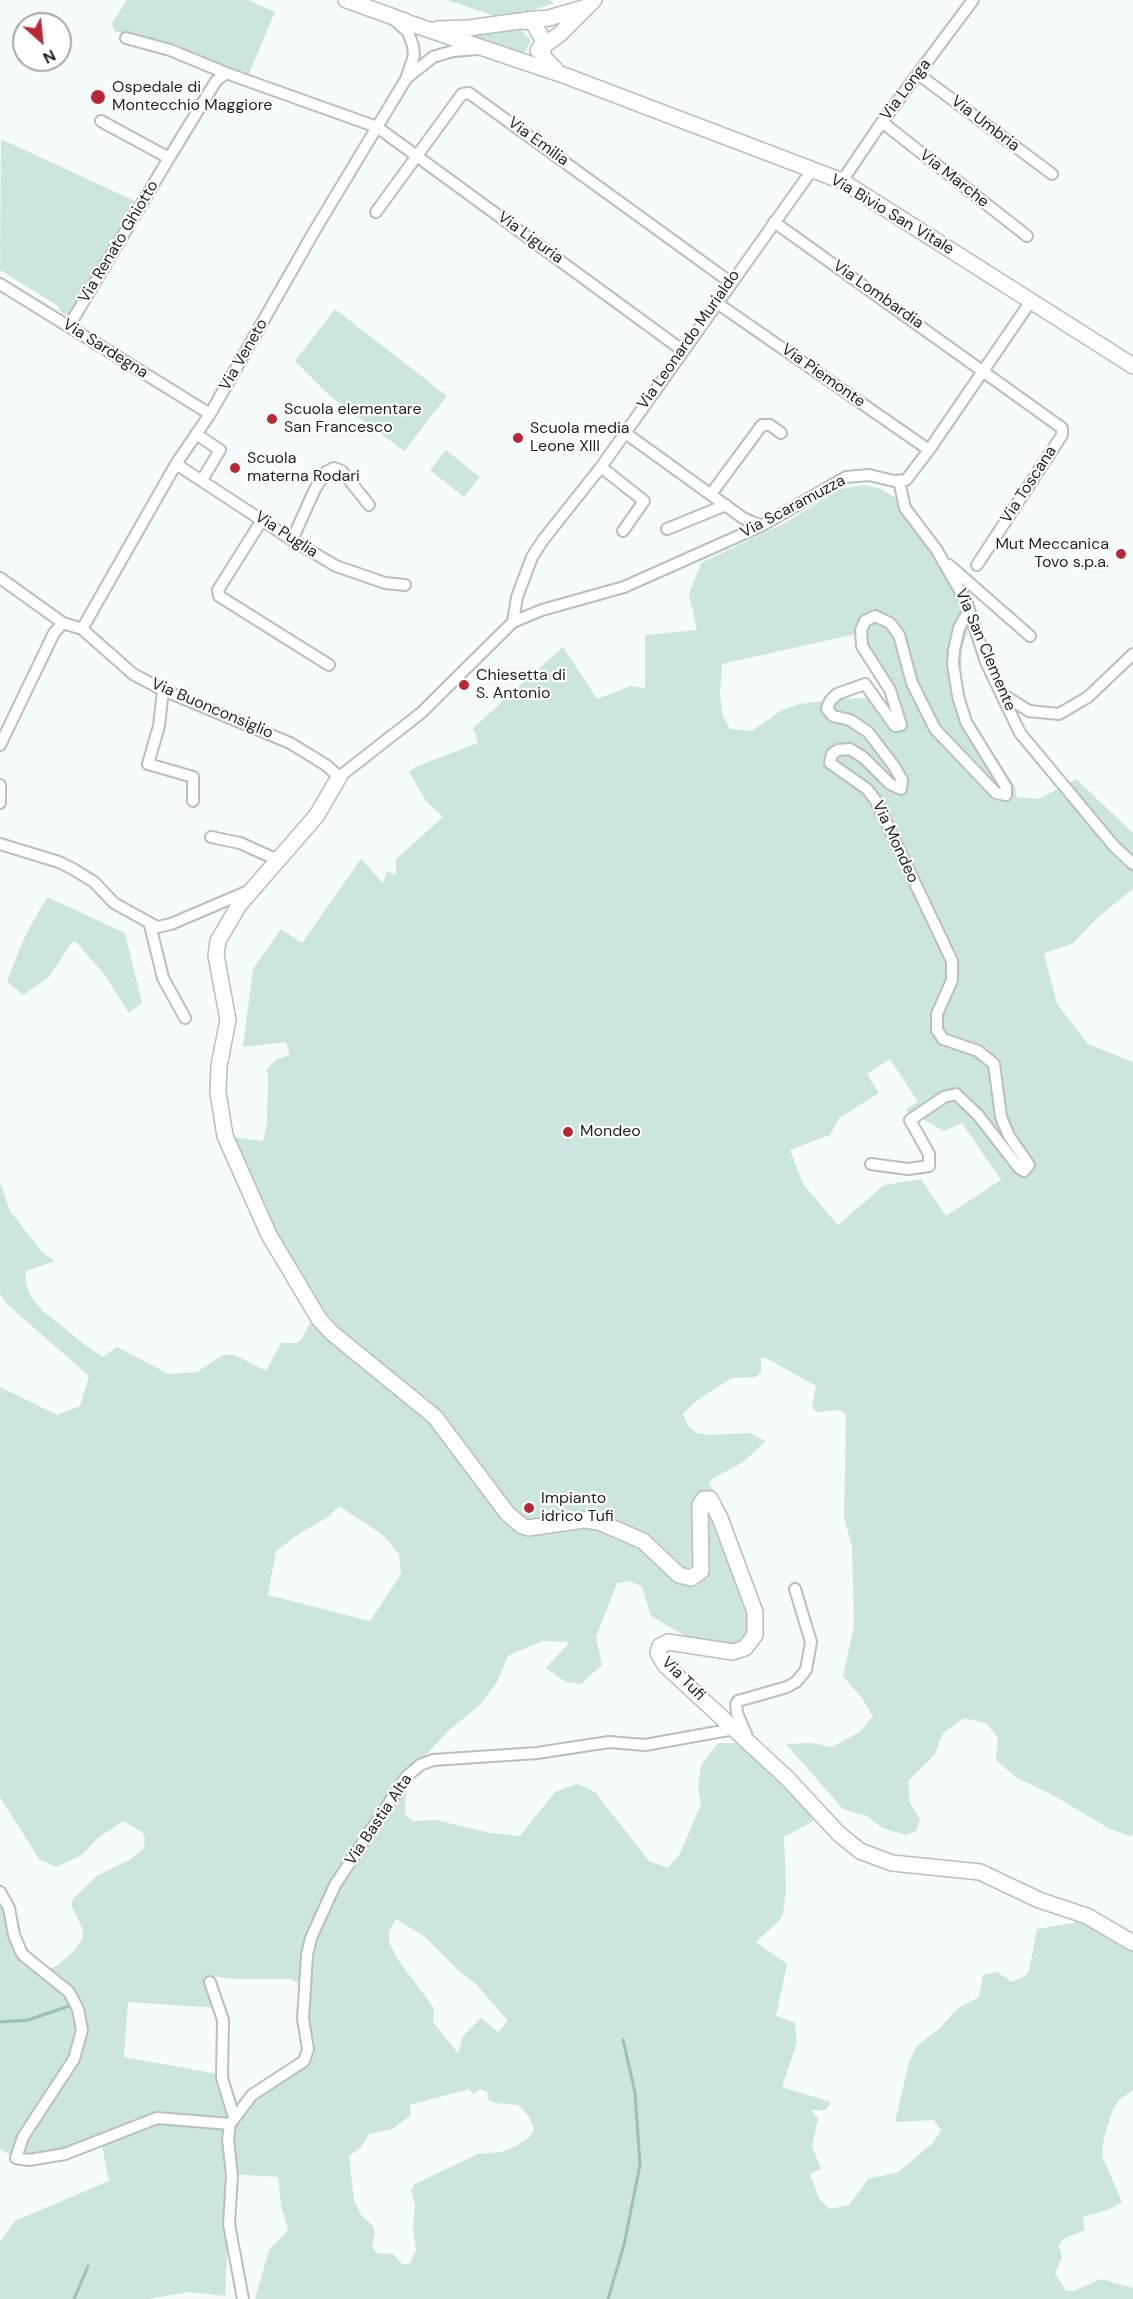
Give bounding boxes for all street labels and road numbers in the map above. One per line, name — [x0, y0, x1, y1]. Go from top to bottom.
street label: Via Longa — [877, 56, 935, 124]
street label: Via Umbria — [947, 92, 1023, 156]
street label: Via Emilia — [504, 113, 572, 171]
street label: Via Marche — [915, 146, 993, 212]
street label: Via Bivio San Vitale — [827, 171, 957, 259]
street label: Via Renato Ghiotto — [75, 177, 163, 307]
street label: Via Liguria — [493, 208, 567, 268]
street label: Via Lombardia — [829, 257, 927, 333]
street label: Via Leonardo Murialdo — [634, 267, 744, 413]
street label: Via Sardegna — [59, 315, 151, 383]
street label: Via Veneto — [216, 316, 272, 394]
street label: Via Piemonte — [777, 340, 869, 412]
street label: Via Toscana — [997, 443, 1061, 527]
street label: Via Scaramuzza — [737, 471, 849, 543]
street label: Via Puglia — [251, 508, 321, 562]
street label: Via San Clemente — [951, 586, 1019, 714]
street label: Via Buonconsiglio — [148, 675, 276, 743]
street label: Via Mondeo — [868, 798, 922, 886]
street label: Via Tufi — [657, 1653, 709, 1705]
street label: Via Bastia Alta — [341, 1771, 417, 1869]

